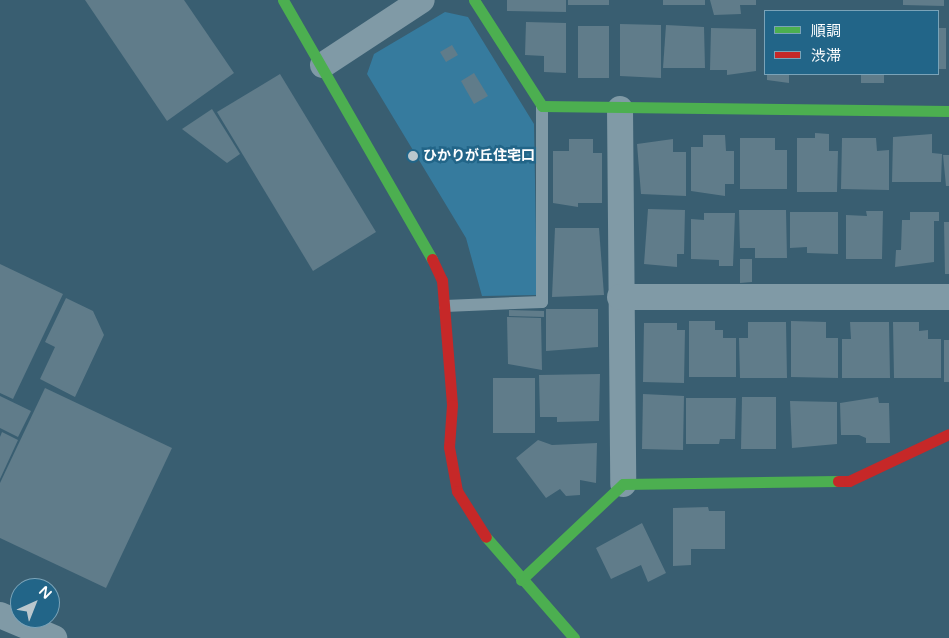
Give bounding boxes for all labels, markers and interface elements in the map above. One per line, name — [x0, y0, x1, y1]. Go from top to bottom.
legend — [764, 10, 939, 75]
text: 順調 — [811, 22, 841, 40]
text: 渋滞 — [811, 47, 841, 65]
place label: ひかりが丘住宅口 — [423, 148, 535, 164]
marker: ひかりが丘住宅口 — [407, 150, 419, 162]
north arrow — [10, 578, 60, 628]
text: N — [35, 583, 55, 603]

